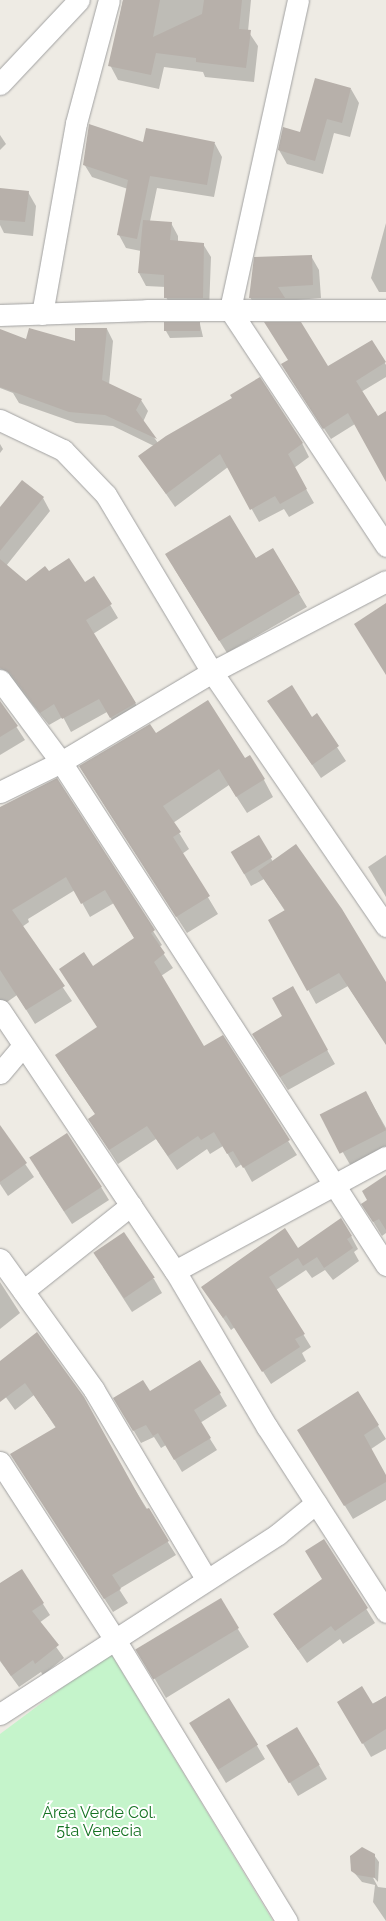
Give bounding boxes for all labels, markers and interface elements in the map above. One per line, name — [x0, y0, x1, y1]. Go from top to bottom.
park label: Área Verde Col. 5ta Venecia — [42, 1803, 156, 1841]

